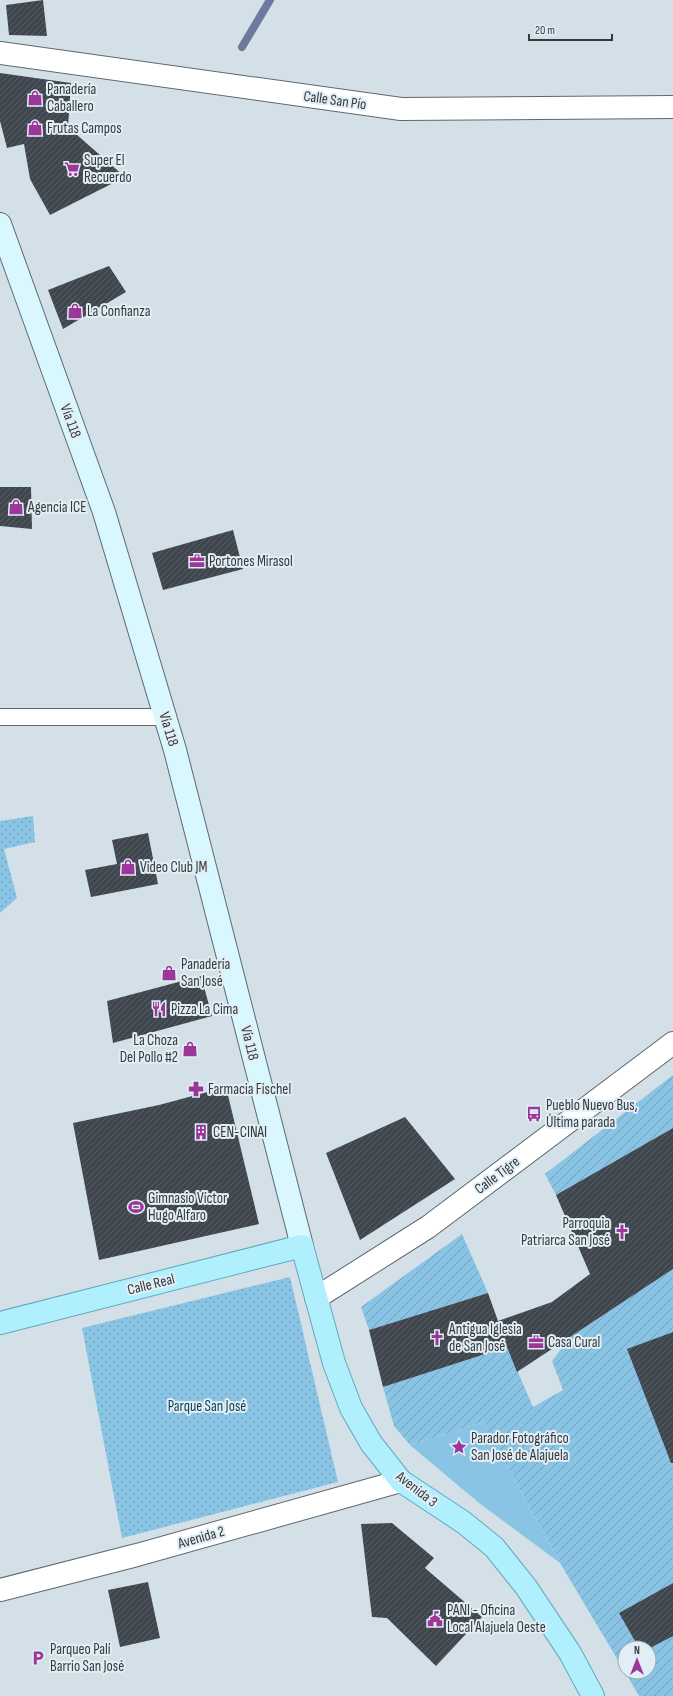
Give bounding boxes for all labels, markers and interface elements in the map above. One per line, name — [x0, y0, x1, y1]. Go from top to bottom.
scale bar — [529, 16, 612, 42]
text: 20 m — [535, 23, 555, 38]
place label: Panadería Caballero — [47, 80, 96, 116]
street label: Calle San Pío — [302, 87, 368, 114]
shop icon: Panadería Caballero — [26, 89, 44, 107]
shop icon: Frutas Campos — [26, 119, 44, 137]
place label: Frutas Campos — [47, 119, 122, 138]
place label: Super El Recuerdo — [84, 151, 132, 187]
supermarket icon: Super El Recuerdo — [63, 160, 81, 178]
shop icon: La Confianza — [66, 302, 84, 320]
place label: La Confianza — [87, 302, 151, 321]
street label: Vía 118 — [56, 402, 85, 441]
shop icon: Agencia ICE — [7, 498, 25, 516]
place label: Agencia ICE — [27, 498, 86, 517]
office icon: Portones Mirasol — [188, 552, 206, 570]
place label: Portones Mirasol — [209, 552, 293, 571]
street label: Vía 118 — [154, 710, 183, 749]
shop icon: Video Club JM — [119, 858, 137, 876]
place label: Video Club JM — [140, 858, 207, 877]
place label: Panadería San José — [181, 955, 230, 991]
shop icon: Panadería San José — [160, 964, 178, 982]
restaurant icon: Pizza La Cima — [150, 1000, 168, 1018]
place label: Pizza La Cima — [171, 1000, 238, 1019]
street label: Vía 118 — [236, 1024, 263, 1062]
place label: La Choza Del Pollo #2 — [120, 1031, 178, 1067]
shop icon: La Choza Del Pollo #2 — [181, 1040, 199, 1058]
pharmacy icon: Farmacia Fischel — [187, 1080, 205, 1098]
place label: Farmacia Fischel — [208, 1080, 291, 1099]
place label: Pueblo Nuevo Bus, Última parada — [546, 1096, 638, 1132]
bus stop icon: Pueblo Nuevo Bus, Última parada — [525, 1105, 543, 1123]
building icon: CEN-CINAI — [192, 1123, 210, 1141]
place label: CEN-CINAI — [213, 1123, 267, 1142]
street label: Calle Tigre — [471, 1152, 524, 1199]
place label: Gimnasio Víctor Hugo Alfaro — [148, 1189, 228, 1225]
sports icon: Gimnasio Víctor Hugo Alfaro — [127, 1198, 145, 1216]
place label: Parroquia Patriarca San José — [521, 1214, 610, 1250]
church icon: Parroquia Patriarca San José — [613, 1223, 631, 1241]
street label: Calle Real — [125, 1269, 177, 1300]
place label: Antigua Iglesia de San José — [448, 1320, 522, 1356]
church icon: Antigua Iglesia de San José — [428, 1329, 446, 1347]
office icon: Casa Cural — [527, 1333, 545, 1351]
place label: Casa Cural — [548, 1333, 600, 1352]
park label: Parque San José — [168, 1397, 246, 1416]
place label: Parador Fotográfico San José de Alajuela — [471, 1429, 569, 1465]
place icon: Parador Fotográfico San José de Alajuela — [450, 1438, 468, 1456]
street label: Avenida 3 — [391, 1467, 441, 1512]
street label: Avenida 2 — [175, 1522, 227, 1553]
place label: PANI - Oficina Local Alajuela Oeste — [447, 1601, 546, 1637]
public building icon: PANI - Oficina Local Alajuela Oeste — [426, 1610, 444, 1628]
place label: Parqueo Palí Barrio San José — [50, 1640, 124, 1676]
north arrow — [617, 1640, 657, 1680]
text: N — [634, 1644, 640, 1657]
parking icon: Parqueo Palí Barrio San José — [29, 1649, 47, 1667]

